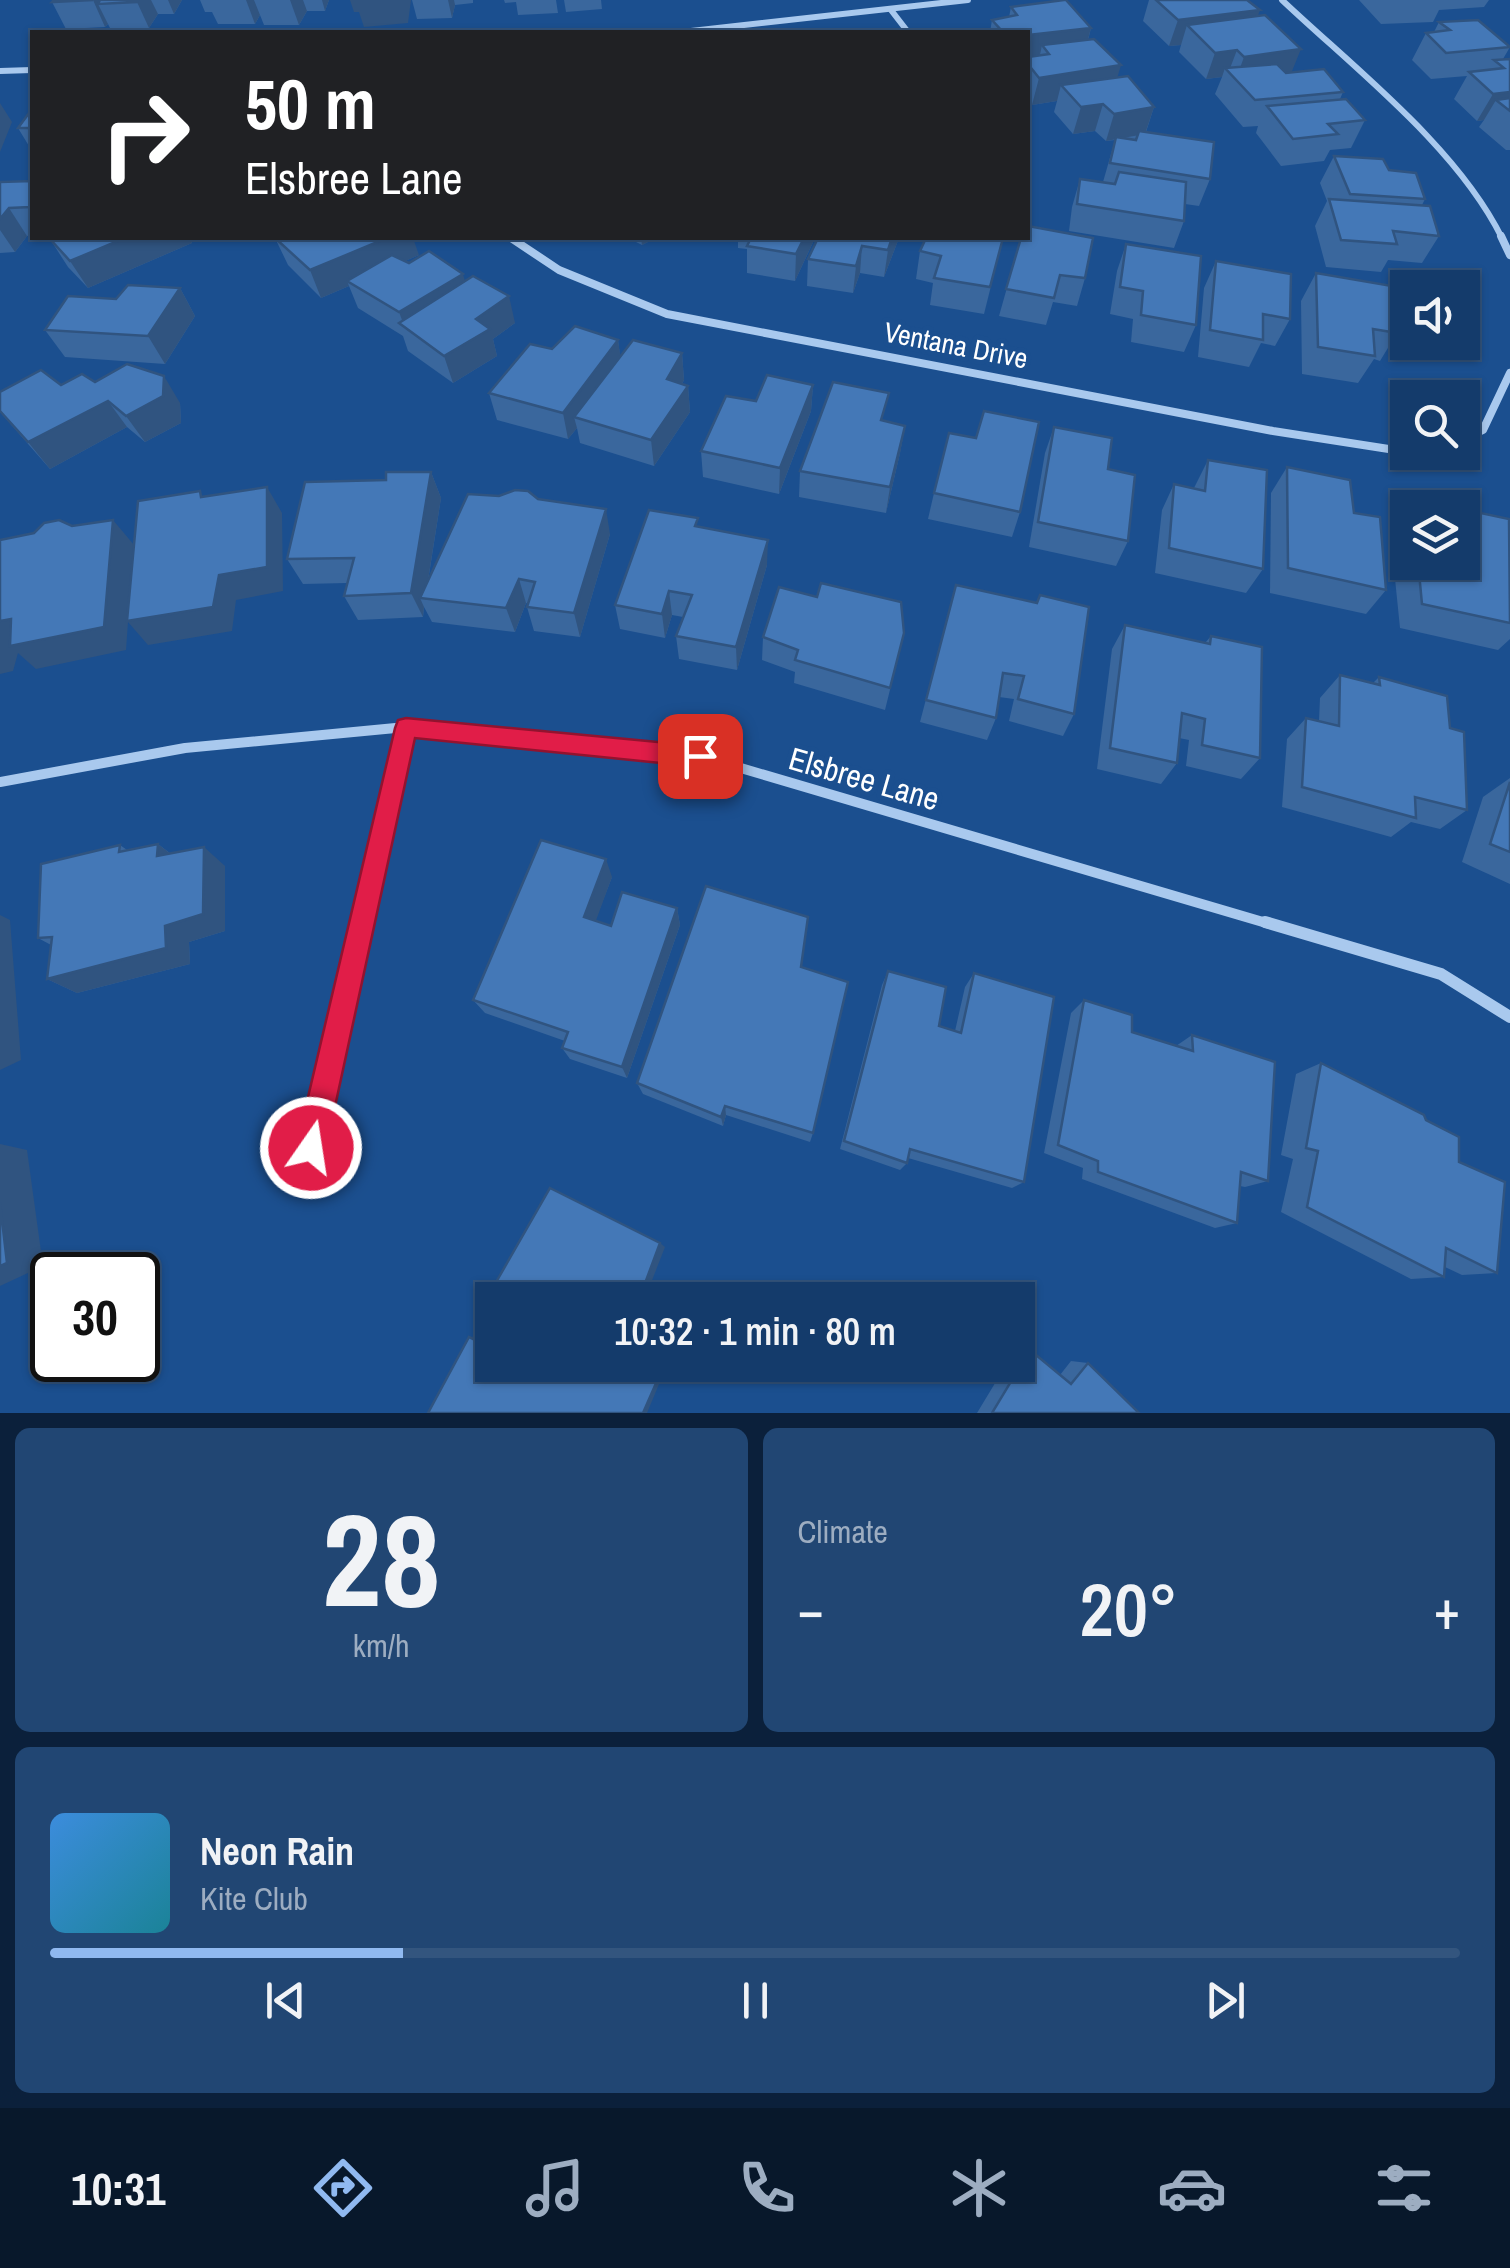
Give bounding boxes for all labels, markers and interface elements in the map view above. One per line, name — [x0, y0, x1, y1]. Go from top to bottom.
text: 50 m — [245, 57, 376, 151]
icon: right — [80, 70, 210, 200]
text: Elsbree Lane — [245, 147, 462, 208]
map controls — [1390, 270, 1480, 580]
button: sound — [1390, 270, 1480, 360]
street label: Ventana Drive — [881, 312, 1031, 378]
button: search — [1390, 380, 1480, 470]
button: layers — [1390, 490, 1480, 580]
pin — [658, 714, 743, 799]
icon: arrive — [673, 729, 728, 784]
street label: Elsbree Lane — [784, 737, 944, 820]
position arrow — [259, 1096, 363, 1200]
speed limit sign: 30 — [30, 1252, 160, 1382]
text: 10:32 · 1 min · 80 m — [614, 1306, 896, 1357]
text: 28 — [322, 1471, 441, 1647]
text: Climate — [798, 1510, 888, 1553]
text: 20° — [1080, 1558, 1178, 1659]
text: − — [798, 1572, 824, 1646]
text: + — [1434, 1572, 1460, 1646]
text: km/h — [353, 1624, 410, 1667]
text: Neon Rain — [200, 1826, 354, 1877]
text: Kite Club — [200, 1877, 308, 1920]
icon: previous — [258, 1973, 313, 2028]
icon: pause — [728, 1973, 783, 2028]
icon: next — [1198, 1973, 1253, 2028]
icon: directions — [308, 2153, 378, 2223]
icon: music — [520, 2153, 590, 2223]
icon: phone — [732, 2153, 802, 2223]
icon: climate — [944, 2153, 1014, 2223]
icon: car — [1157, 2153, 1227, 2223]
icon: filters — [1369, 2153, 1439, 2223]
text: 10:31 — [71, 2158, 165, 2219]

